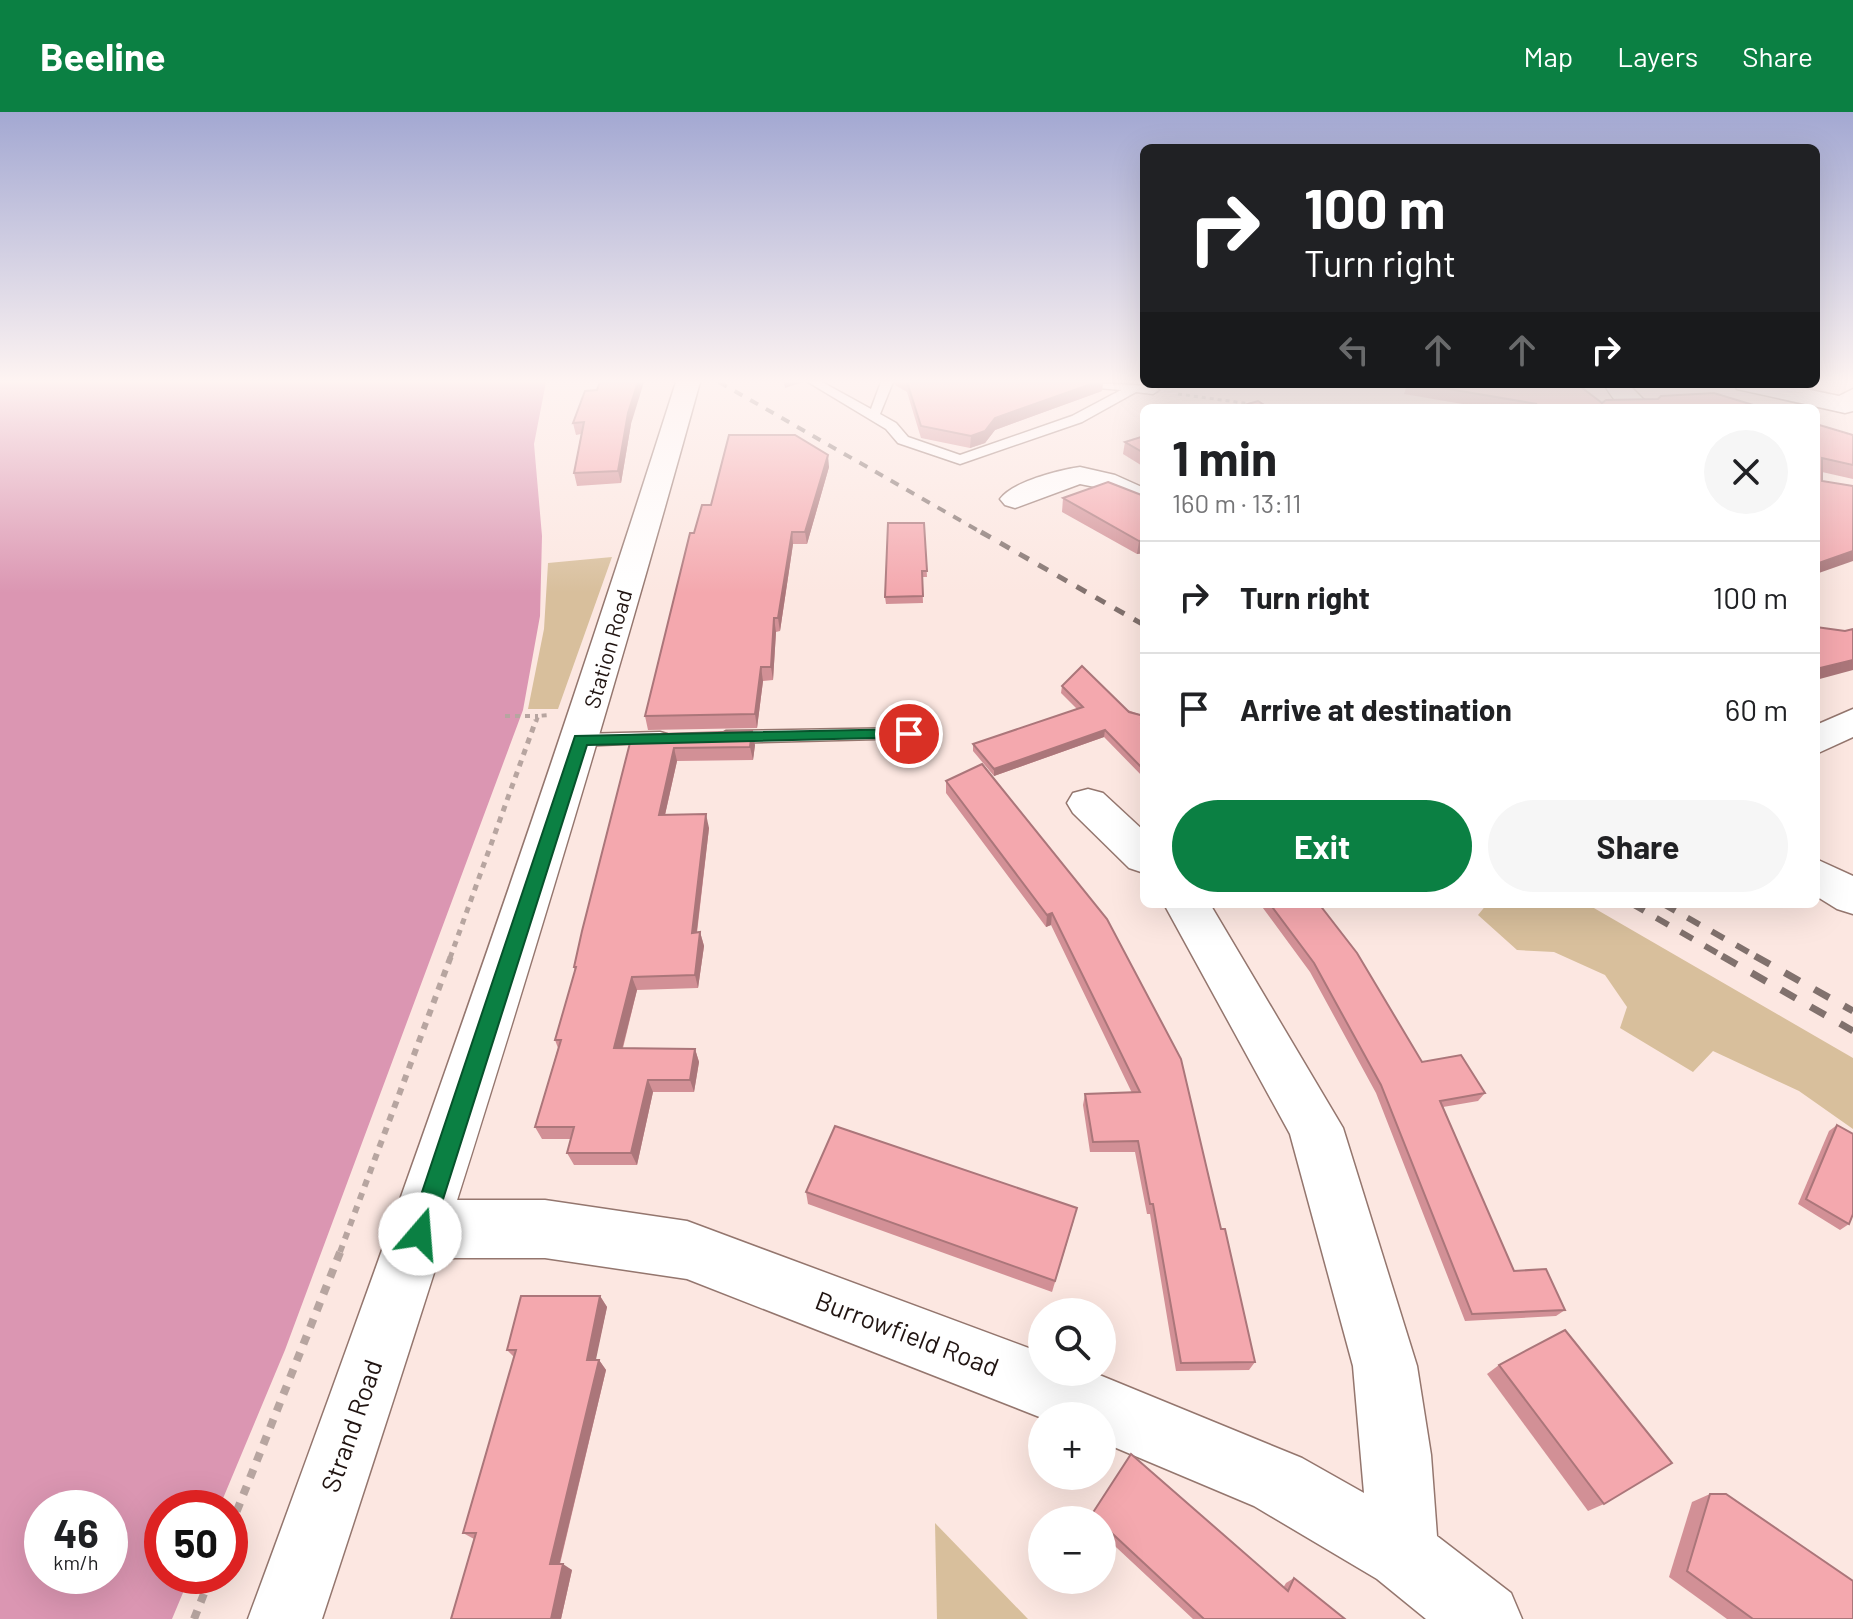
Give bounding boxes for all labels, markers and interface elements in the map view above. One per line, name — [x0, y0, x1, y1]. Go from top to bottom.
text: Beeline — [40, 33, 165, 79]
text: Map — [1523, 39, 1573, 73]
text: Layers — [1617, 39, 1698, 73]
text: Share — [1742, 39, 1813, 73]
text: 100 m — [1304, 173, 1446, 240]
icon: right — [1172, 176, 1276, 280]
text: Turn right — [1304, 241, 1456, 284]
icon: left — [1332, 328, 1376, 372]
icon: ahead — [1416, 328, 1460, 372]
icon: ahead — [1500, 328, 1544, 372]
icon: right — [1584, 328, 1628, 372]
text: 1 min — [1172, 428, 1277, 486]
button: close — [1704, 430, 1788, 514]
text: 160 m · 13:11 — [1172, 487, 1301, 518]
icon: right — [1172, 575, 1216, 619]
text: Turn right — [1240, 579, 1370, 615]
text: 100 m — [1713, 579, 1788, 615]
street label: Station Road — [578, 586, 636, 711]
icon: arrive — [1172, 687, 1216, 731]
text: Arrive at destination — [1240, 691, 1512, 727]
text: 60 m — [1725, 691, 1788, 727]
pin — [875, 700, 943, 768]
icon: arrive — [887, 712, 931, 756]
button: Exit — [1172, 800, 1472, 892]
button: Share — [1488, 800, 1788, 892]
position arrow — [378, 1192, 462, 1276]
street label: Burrowfield Road — [812, 1283, 1004, 1382]
map controls — [1028, 1298, 1116, 1594]
button: search — [1028, 1298, 1116, 1386]
street label: Strand Road — [313, 1355, 388, 1496]
button: + — [1028, 1402, 1116, 1490]
speed limit sign: 50 — [144, 1490, 248, 1594]
button: − — [1028, 1506, 1116, 1594]
text: 46 — [53, 1508, 99, 1556]
text: km/h — [53, 1550, 99, 1574]

